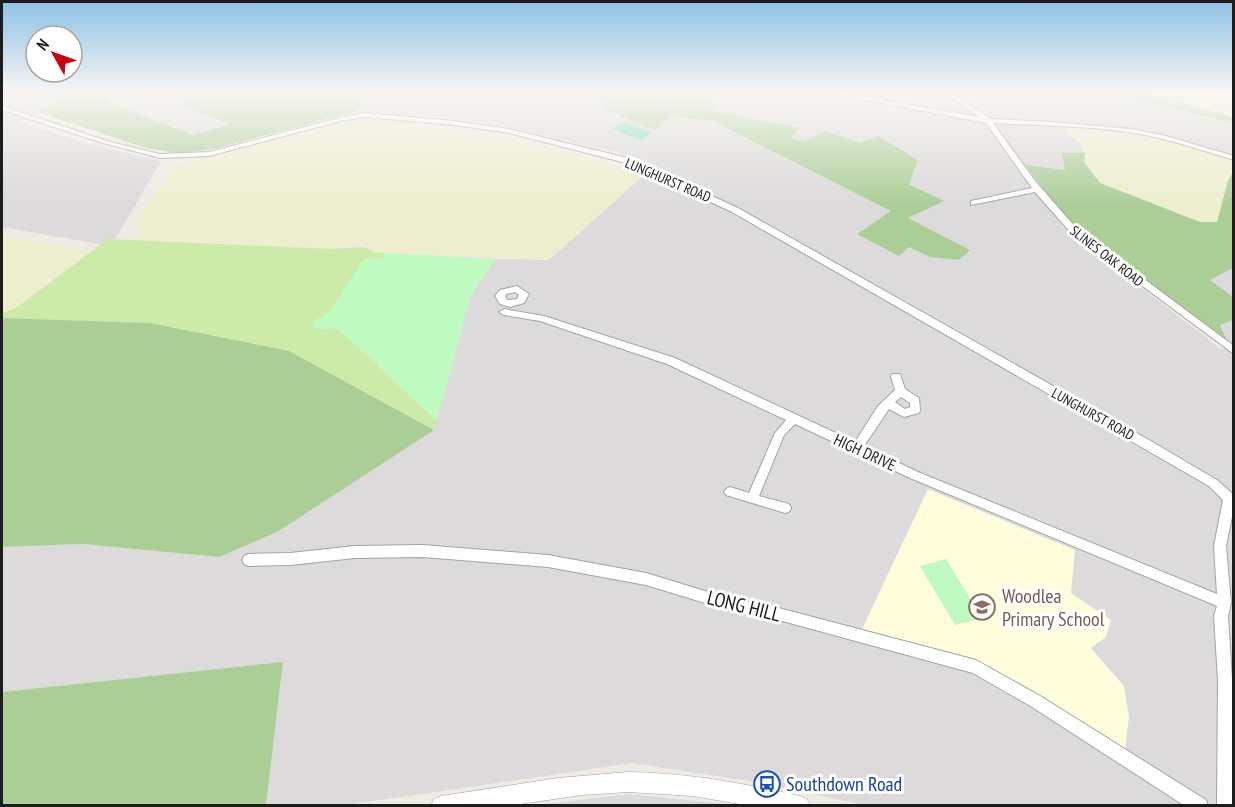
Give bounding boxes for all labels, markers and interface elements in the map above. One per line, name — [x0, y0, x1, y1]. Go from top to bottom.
north arrow — [24, 24, 84, 84]
text: N — [32, 35, 53, 54]
street label: LUNGHURST ROAD — [622, 154, 714, 206]
street label: SLINES OAK ROAD — [1066, 222, 1148, 290]
street label: LUNGHURST ROAD — [1049, 384, 1137, 444]
street label: HIGH DRIVE — [831, 429, 899, 475]
place label: Woodlea Primary School — [1002, 583, 1105, 632]
street label: LONG HILL — [704, 584, 784, 628]
school or university icon: Woodlea Primary School — [967, 592, 997, 622]
bus stop icon: Southdown Road — [752, 769, 782, 799]
place label: Southdown Road — [786, 771, 902, 797]

